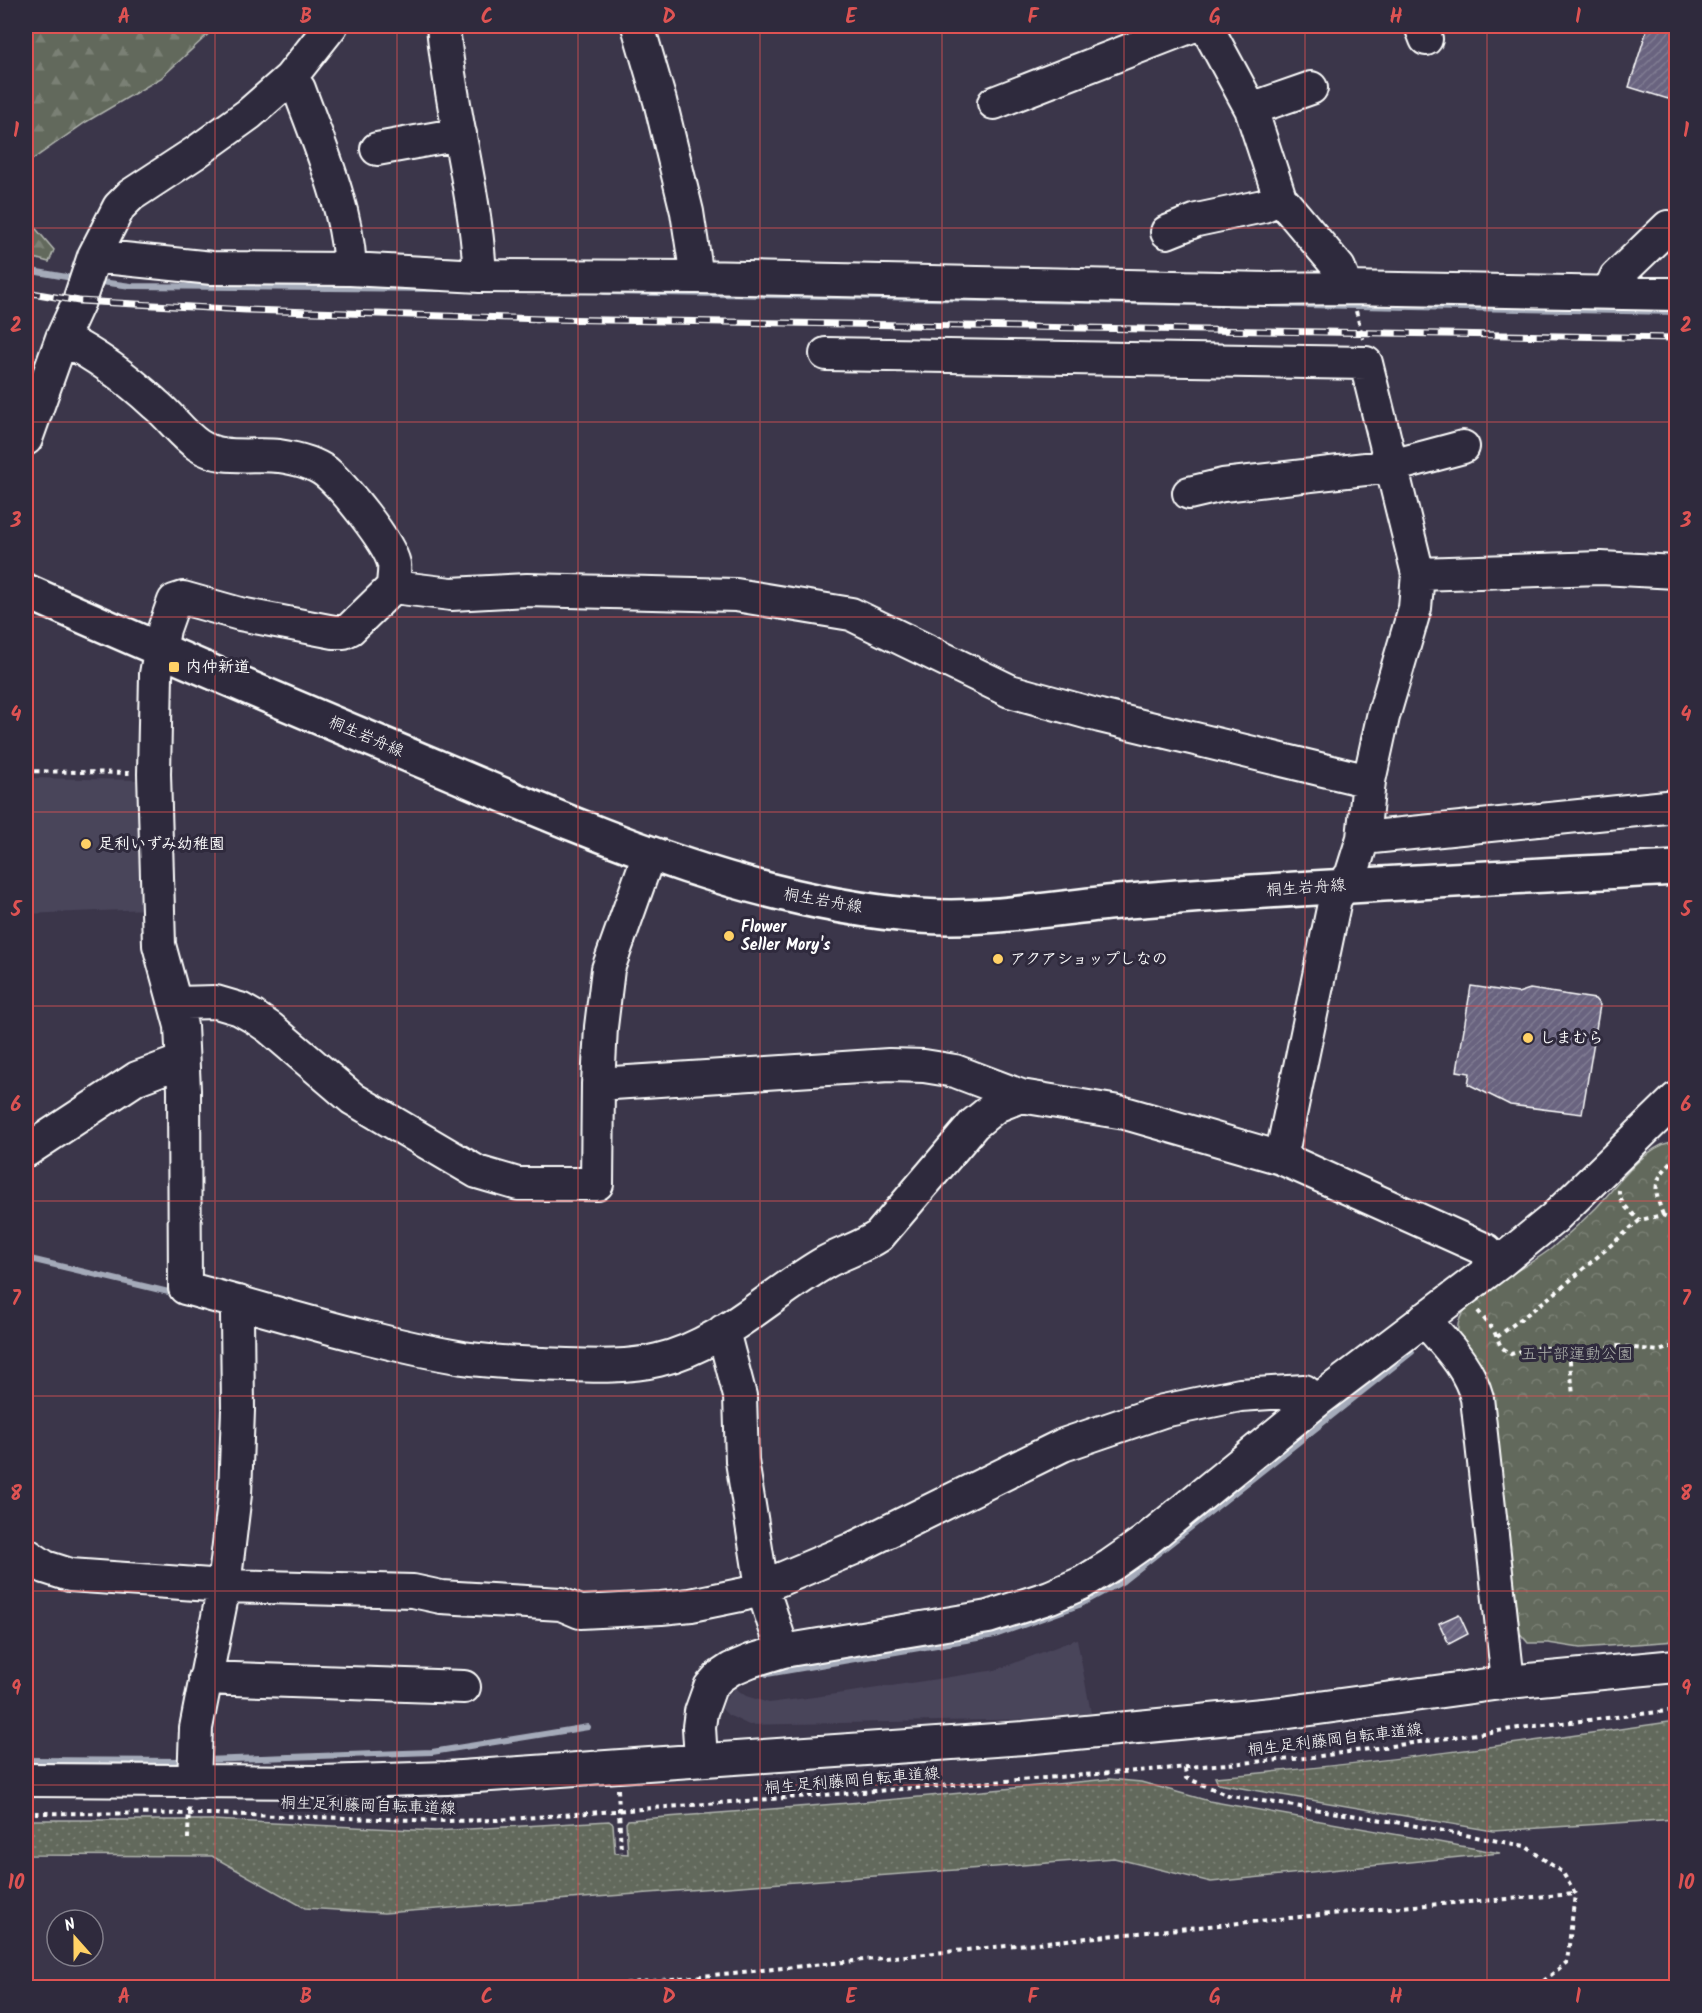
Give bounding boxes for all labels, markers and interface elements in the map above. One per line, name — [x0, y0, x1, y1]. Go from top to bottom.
text: A — [118, 2, 130, 34]
text: B — [300, 2, 312, 34]
text: C — [481, 2, 493, 34]
text: D — [662, 2, 676, 34]
text: E — [845, 2, 857, 34]
text: F — [1028, 2, 1040, 34]
text: G — [1209, 2, 1221, 34]
text: H — [1389, 2, 1403, 34]
text: I — [1575, 2, 1581, 34]
text: 1 — [13, 116, 19, 148]
text: 1 — [1683, 116, 1689, 148]
text: 2 — [10, 311, 22, 343]
text: 2 — [1680, 311, 1692, 343]
text: 3 — [10, 506, 22, 538]
text: 3 — [1680, 506, 1692, 538]
place label: 内仲新道 — [186, 655, 250, 680]
marker: 内仲新道 — [167, 660, 181, 674]
text: 4 — [11, 700, 22, 732]
text: 4 — [1681, 700, 1692, 732]
street label: 桐生岩舟線 — [324, 710, 408, 764]
place label: 足利いずみ幼稚園 — [98, 832, 225, 857]
marker: 足利いずみ幼稚園 — [79, 837, 93, 851]
street label: 桐生岩舟線 — [1265, 873, 1347, 903]
street label: 桐生岩舟線 — [781, 882, 865, 920]
text: 5 — [10, 895, 23, 927]
text: 5 — [1680, 895, 1693, 927]
place label: Flower Seller Mory's — [741, 915, 831, 958]
marker: Flower Seller Mory's — [722, 929, 736, 943]
place label: アクアショップしなの — [1010, 947, 1168, 972]
marker: アクアショップしなの — [991, 952, 1005, 966]
place label: しまむら — [1540, 1026, 1604, 1051]
marker: しまむら — [1521, 1031, 1535, 1045]
text: 6 — [11, 1090, 22, 1122]
text: 6 — [1681, 1090, 1692, 1122]
text: 7 — [11, 1284, 21, 1316]
text: 7 — [1681, 1284, 1691, 1316]
park label: 五十部運動公園 — [1521, 1342, 1633, 1367]
text: 8 — [10, 1479, 22, 1511]
text: 8 — [1680, 1479, 1692, 1511]
text: 9 — [11, 1674, 21, 1706]
text: 9 — [1681, 1674, 1691, 1706]
street label: 桐生足利藤岡自転車道線 — [1246, 1717, 1424, 1763]
street label: 桐生足利藤岡自転車道線 — [763, 1761, 941, 1801]
street label: 桐生足利藤岡自転車道線 — [280, 1790, 456, 1822]
text: 10 — [8, 1868, 25, 1900]
text: 10 — [1678, 1868, 1695, 1900]
north arrow — [45, 1908, 105, 1968]
text: N — [61, 1912, 79, 1939]
text: A — [118, 1982, 130, 2013]
text: B — [300, 1982, 312, 2013]
text: C — [481, 1982, 493, 2013]
text: D — [662, 1982, 676, 2013]
text: E — [845, 1982, 857, 2013]
text: F — [1028, 1982, 1040, 2013]
text: G — [1209, 1982, 1221, 2013]
text: H — [1389, 1982, 1403, 2013]
text: I — [1575, 1982, 1581, 2013]

